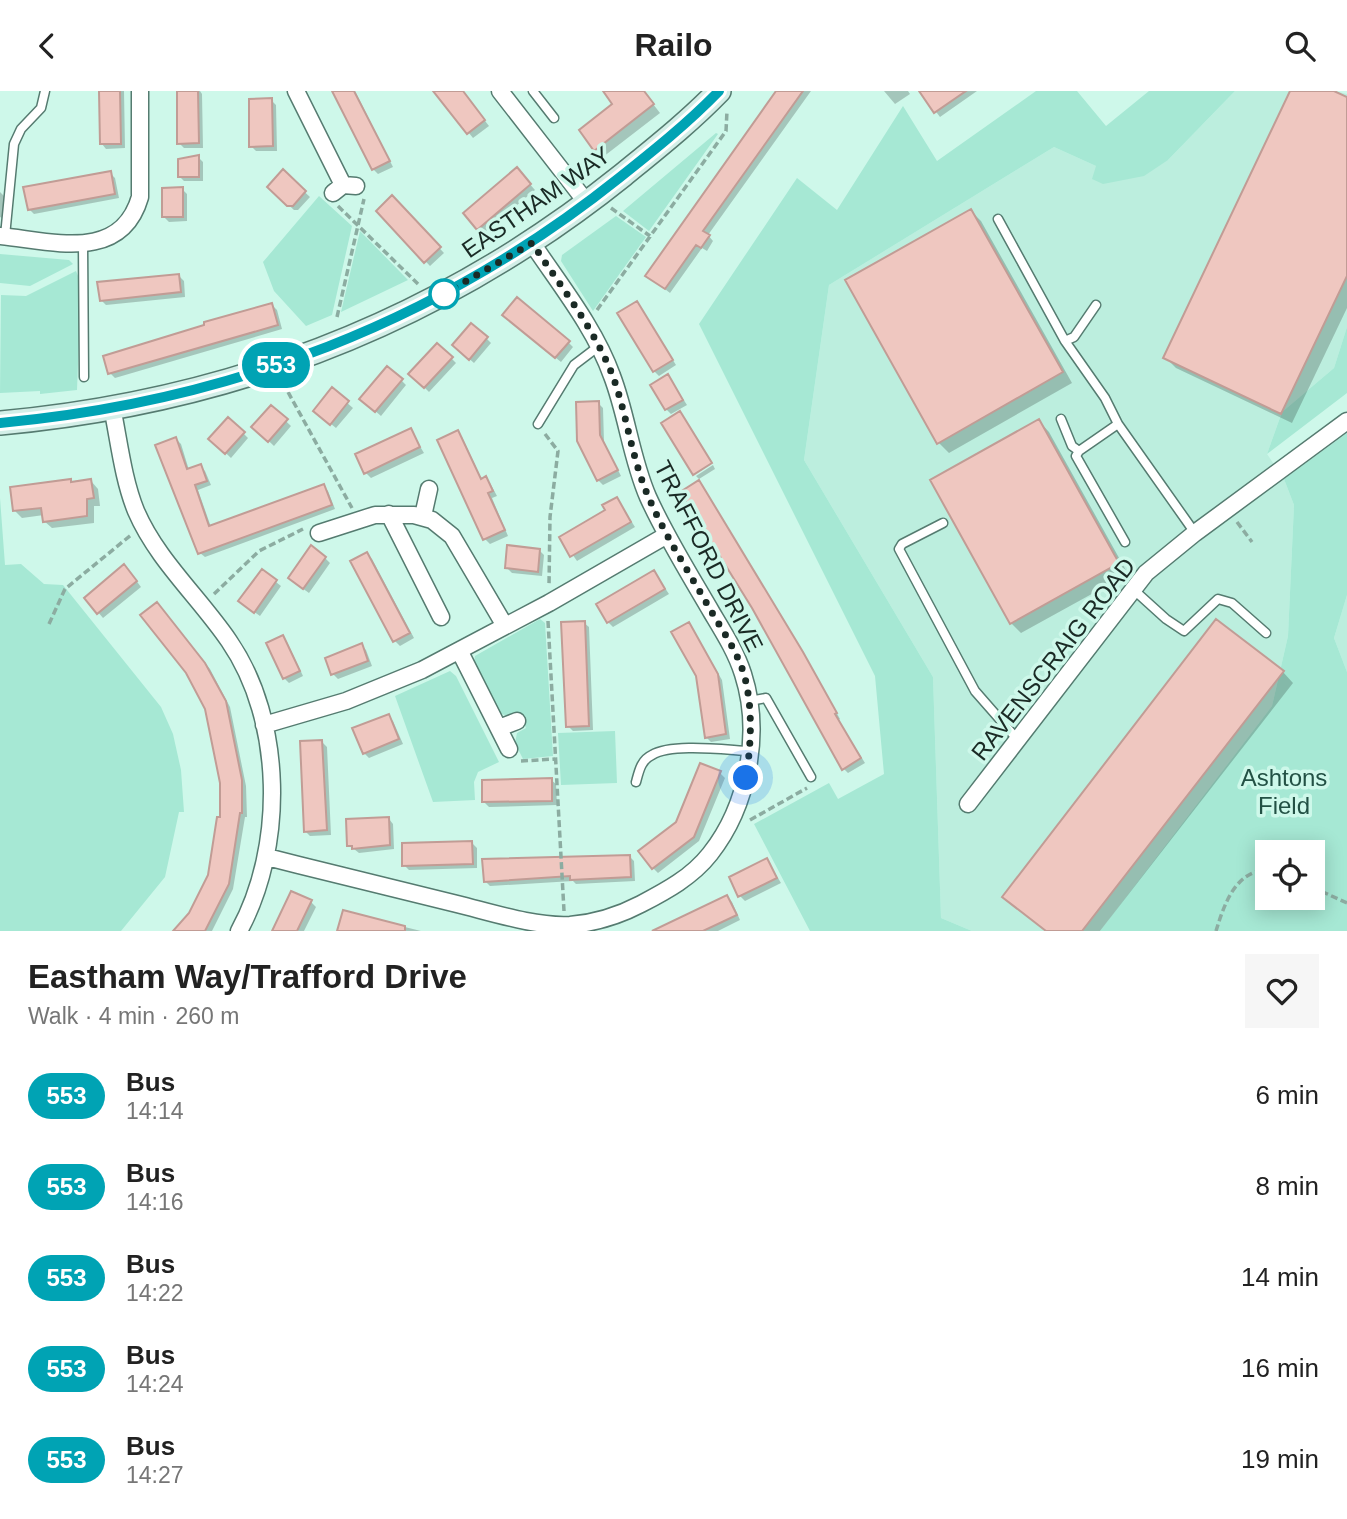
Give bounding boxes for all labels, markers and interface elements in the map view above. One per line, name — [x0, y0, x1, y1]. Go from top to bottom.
icon: back — [28, 27, 66, 65]
text: Railo — [634, 27, 713, 63]
icon: search — [1281, 27, 1319, 65]
street label: EASTHAM WAY — [457, 141, 615, 263]
unlabelled marker — [429, 279, 459, 309]
line badge: 553 — [236, 342, 316, 388]
text: 553 — [256, 351, 296, 378]
street label: TRAFFORD DRIVE — [649, 456, 769, 656]
street label: RAVENSCRAIG ROAD — [966, 553, 1140, 765]
your location — [728, 760, 763, 795]
park label: Ashtons Field — [1241, 764, 1327, 819]
map controls — [1255, 840, 1325, 910]
button: locate — [1255, 840, 1325, 910]
button: heart — [1245, 954, 1319, 1028]
text: Eastham Way/Trafford Drive — [28, 958, 467, 995]
text: Walk · 4 min · 260 m — [28, 1003, 239, 1029]
text: Bus — [126, 1067, 175, 1097]
text: 6 min — [1255, 1080, 1319, 1110]
text: 553 — [46, 1082, 87, 1109]
text: 14:14 — [126, 1098, 184, 1124]
text: Bus — [126, 1158, 175, 1188]
text: 8 min — [1255, 1171, 1319, 1201]
text: 553 — [46, 1173, 87, 1200]
text: 14:16 — [126, 1189, 184, 1215]
text: Bus — [126, 1249, 175, 1279]
text: 14 min — [1241, 1262, 1319, 1292]
text: 553 — [46, 1264, 87, 1291]
text: 14:22 — [126, 1280, 184, 1306]
text: Bus — [126, 1340, 175, 1370]
text: 16 min — [1241, 1353, 1319, 1383]
text: 553 — [46, 1355, 87, 1382]
text: 14:24 — [126, 1371, 184, 1397]
text: Bus — [126, 1431, 175, 1461]
text: 19 min — [1241, 1444, 1319, 1474]
text: 553 — [46, 1446, 87, 1473]
text: 14:27 — [126, 1462, 184, 1488]

